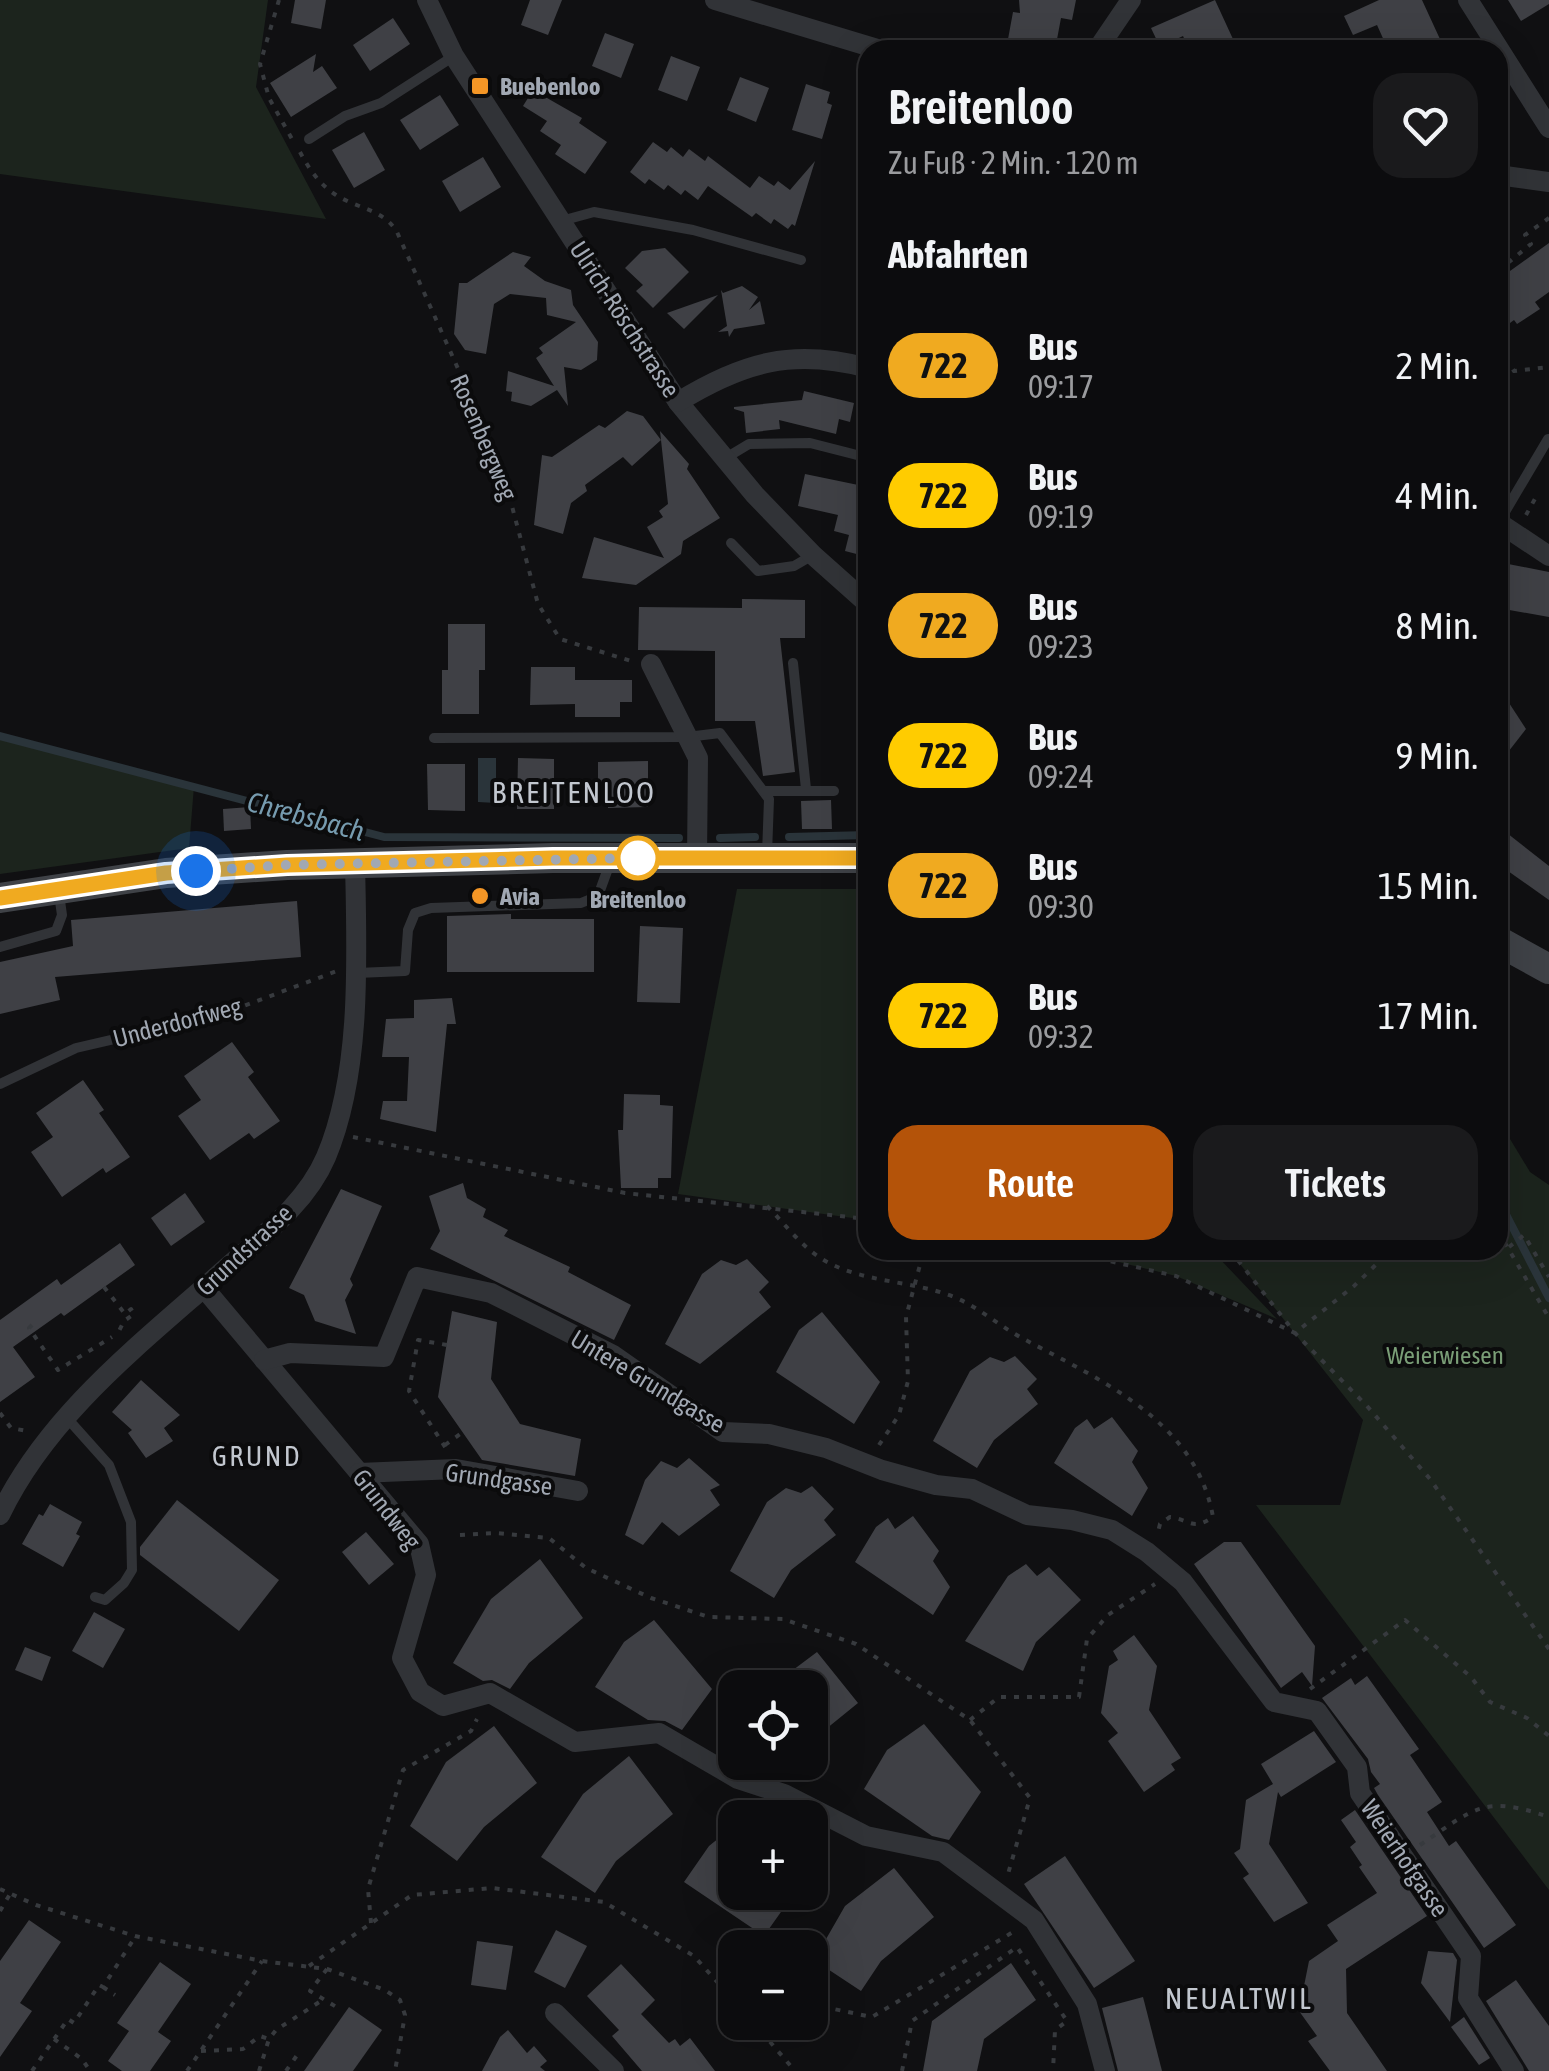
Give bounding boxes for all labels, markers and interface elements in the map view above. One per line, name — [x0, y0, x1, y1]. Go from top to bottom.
place label: Buebenloo — [500, 72, 600, 100]
button: heart — [1373, 73, 1478, 178]
marker: Buebenloo — [469, 75, 491, 97]
text: Breitenloo — [888, 79, 1074, 134]
text: Zu Fuß · 2 Min. · 120 m — [888, 144, 1139, 181]
text: Abfahrten — [888, 233, 1028, 276]
street label: Ulrich-Röschstrasse — [564, 236, 686, 402]
text: Bus — [1028, 325, 1078, 368]
text: 2 Min. — [1396, 344, 1478, 387]
text: 722 — [918, 345, 968, 385]
text: 09:17 — [1028, 368, 1094, 405]
street label: Rosenbergweg — [445, 370, 523, 504]
text: Bus — [1028, 455, 1078, 498]
text: 4 Min. — [1396, 474, 1478, 517]
text: 722 — [918, 475, 968, 515]
text: 09:19 — [1028, 498, 1094, 535]
text: Bus — [1028, 585, 1078, 628]
text: 8 Min. — [1396, 604, 1478, 647]
text: 722 — [918, 605, 968, 645]
text: 09:23 — [1028, 628, 1094, 665]
text: Bus — [1028, 715, 1078, 758]
text: 9 Min. — [1396, 734, 1478, 777]
text: 722 — [918, 735, 968, 775]
text: 09:24 — [1028, 758, 1094, 795]
district label: BREITENLOO — [492, 775, 656, 809]
water label: Chrebsbach — [244, 785, 368, 847]
marker: Breitenloo — [617, 837, 659, 879]
text: Bus — [1028, 845, 1078, 888]
your location — [171, 846, 221, 896]
text: 15 Min. — [1378, 864, 1478, 907]
text: 722 — [918, 865, 968, 905]
place label: Avia — [499, 882, 540, 910]
marker: Avia — [469, 885, 491, 907]
place label: Breitenloo — [590, 885, 686, 913]
text: 09:30 — [1028, 888, 1094, 925]
text: Bus — [1028, 975, 1078, 1018]
street label: Underdorfweg — [110, 991, 245, 1053]
text: 17 Min. — [1378, 994, 1478, 1037]
text: 722 — [918, 995, 968, 1035]
text: 09:32 — [1028, 1018, 1094, 1055]
button: Route — [888, 1125, 1173, 1240]
button: Tickets — [1193, 1125, 1478, 1240]
street label: Grundstrasse — [190, 1199, 298, 1301]
street label: Untere Grundgasse — [566, 1324, 730, 1438]
park label: Weierwiesen — [1386, 1341, 1504, 1369]
district label: GRUND — [212, 1440, 302, 1472]
street label: Grundgasse — [444, 1458, 554, 1500]
street label: Grundweg — [347, 1464, 427, 1555]
map controls — [718, 1670, 828, 2040]
button: locate — [718, 1670, 828, 1780]
street label: Weierhofgasse — [1356, 1794, 1454, 1922]
button: + — [718, 1800, 828, 1910]
button: − — [718, 1930, 828, 2040]
district label: NEUALTWIL — [1165, 1981, 1313, 2015]

